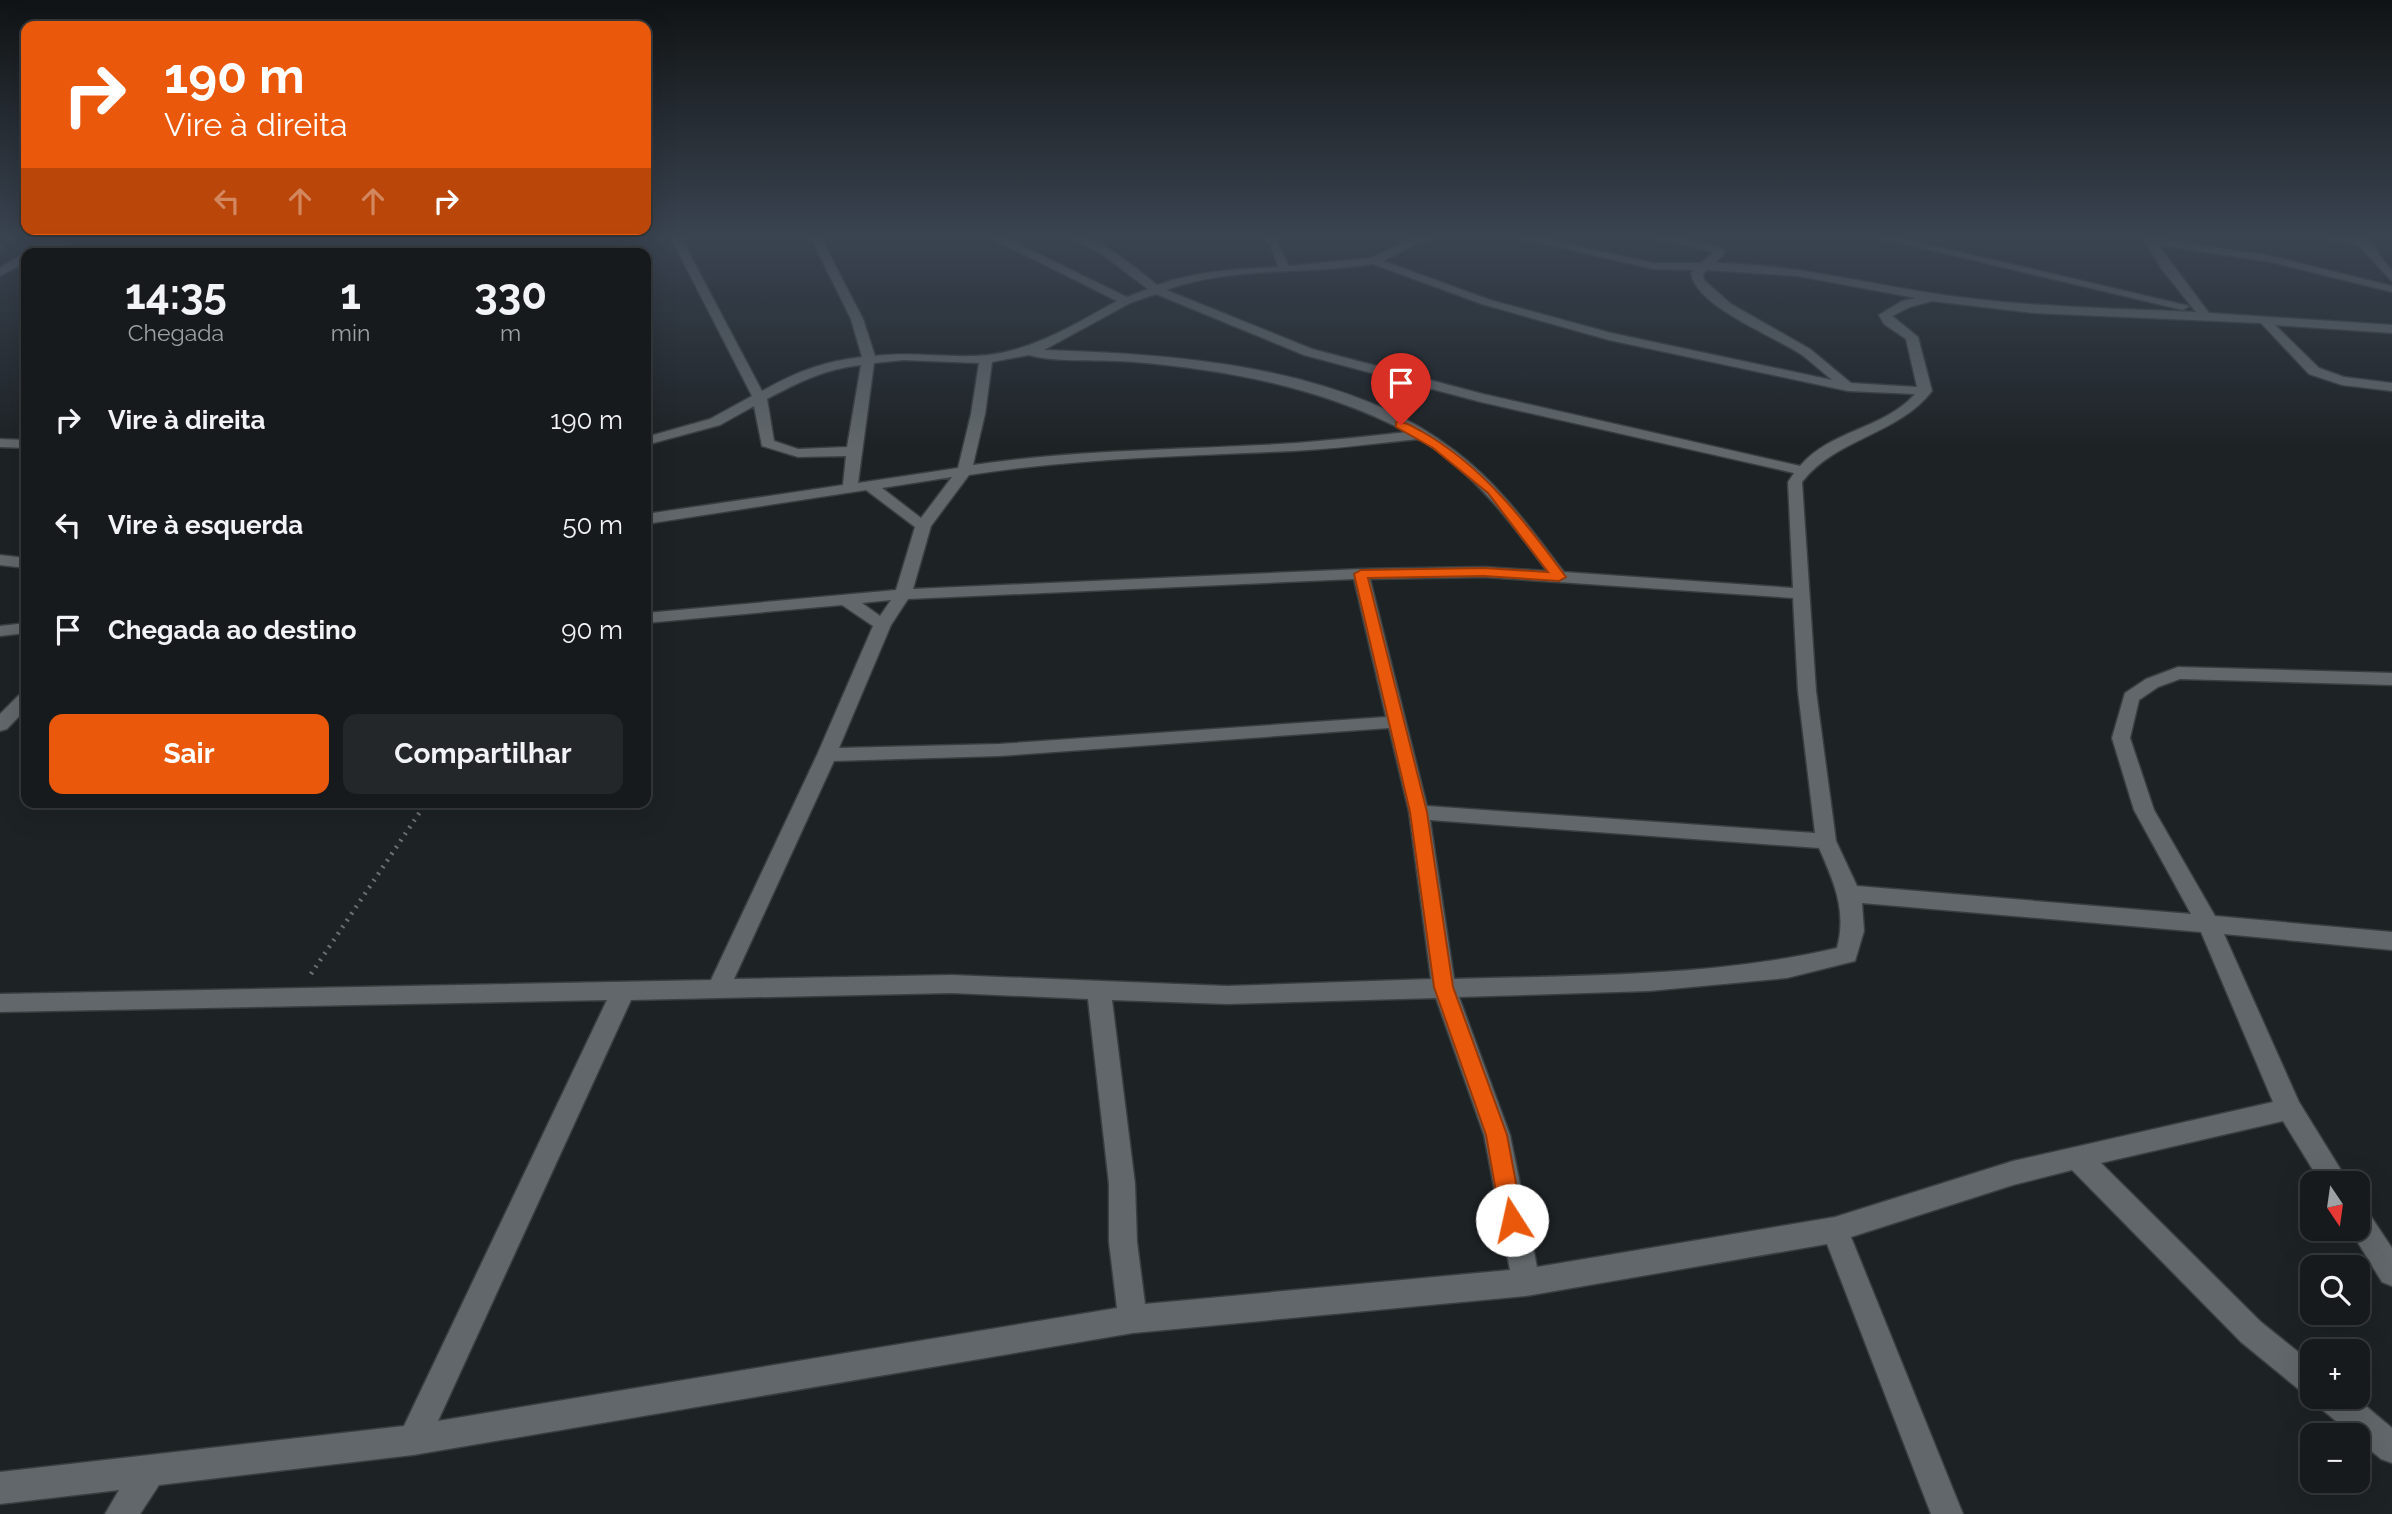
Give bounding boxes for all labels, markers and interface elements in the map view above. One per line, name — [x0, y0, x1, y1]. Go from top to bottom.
text: 190 m — [164, 47, 305, 104]
icon: right — [49, 49, 140, 140]
text: Vire à direita — [164, 106, 347, 143]
icon: left — [208, 182, 246, 220]
icon: ahead — [281, 182, 319, 220]
icon: ahead — [354, 182, 392, 220]
icon: right — [427, 182, 465, 220]
text: 14:35 — [125, 270, 227, 319]
text: 1 — [340, 270, 361, 319]
text: 330 — [474, 270, 547, 319]
text: Chegada — [128, 319, 224, 346]
text: min — [331, 319, 370, 346]
text: m — [500, 319, 521, 346]
pin — [1371, 353, 1431, 425]
icon: arrive — [1382, 364, 1420, 402]
icon: right — [49, 401, 87, 439]
text: Vire à direita — [108, 405, 265, 435]
text: 190 m — [550, 405, 623, 435]
icon: left — [49, 506, 87, 544]
text: Vire à esquerda — [108, 510, 303, 540]
text: 50 m — [562, 510, 623, 540]
icon: arrive — [49, 611, 87, 649]
text: Chegada ao destino — [108, 615, 357, 645]
text: 90 m — [561, 615, 623, 645]
button: Sair — [49, 714, 329, 794]
button: Compartilhar — [343, 714, 623, 794]
north arrow — [2300, 1171, 2370, 1241]
map controls — [2300, 1171, 2370, 1493]
position arrow — [1475, 1183, 1549, 1257]
button: search — [2300, 1255, 2370, 1325]
button: + — [2300, 1339, 2370, 1409]
button: − — [2300, 1423, 2370, 1493]

